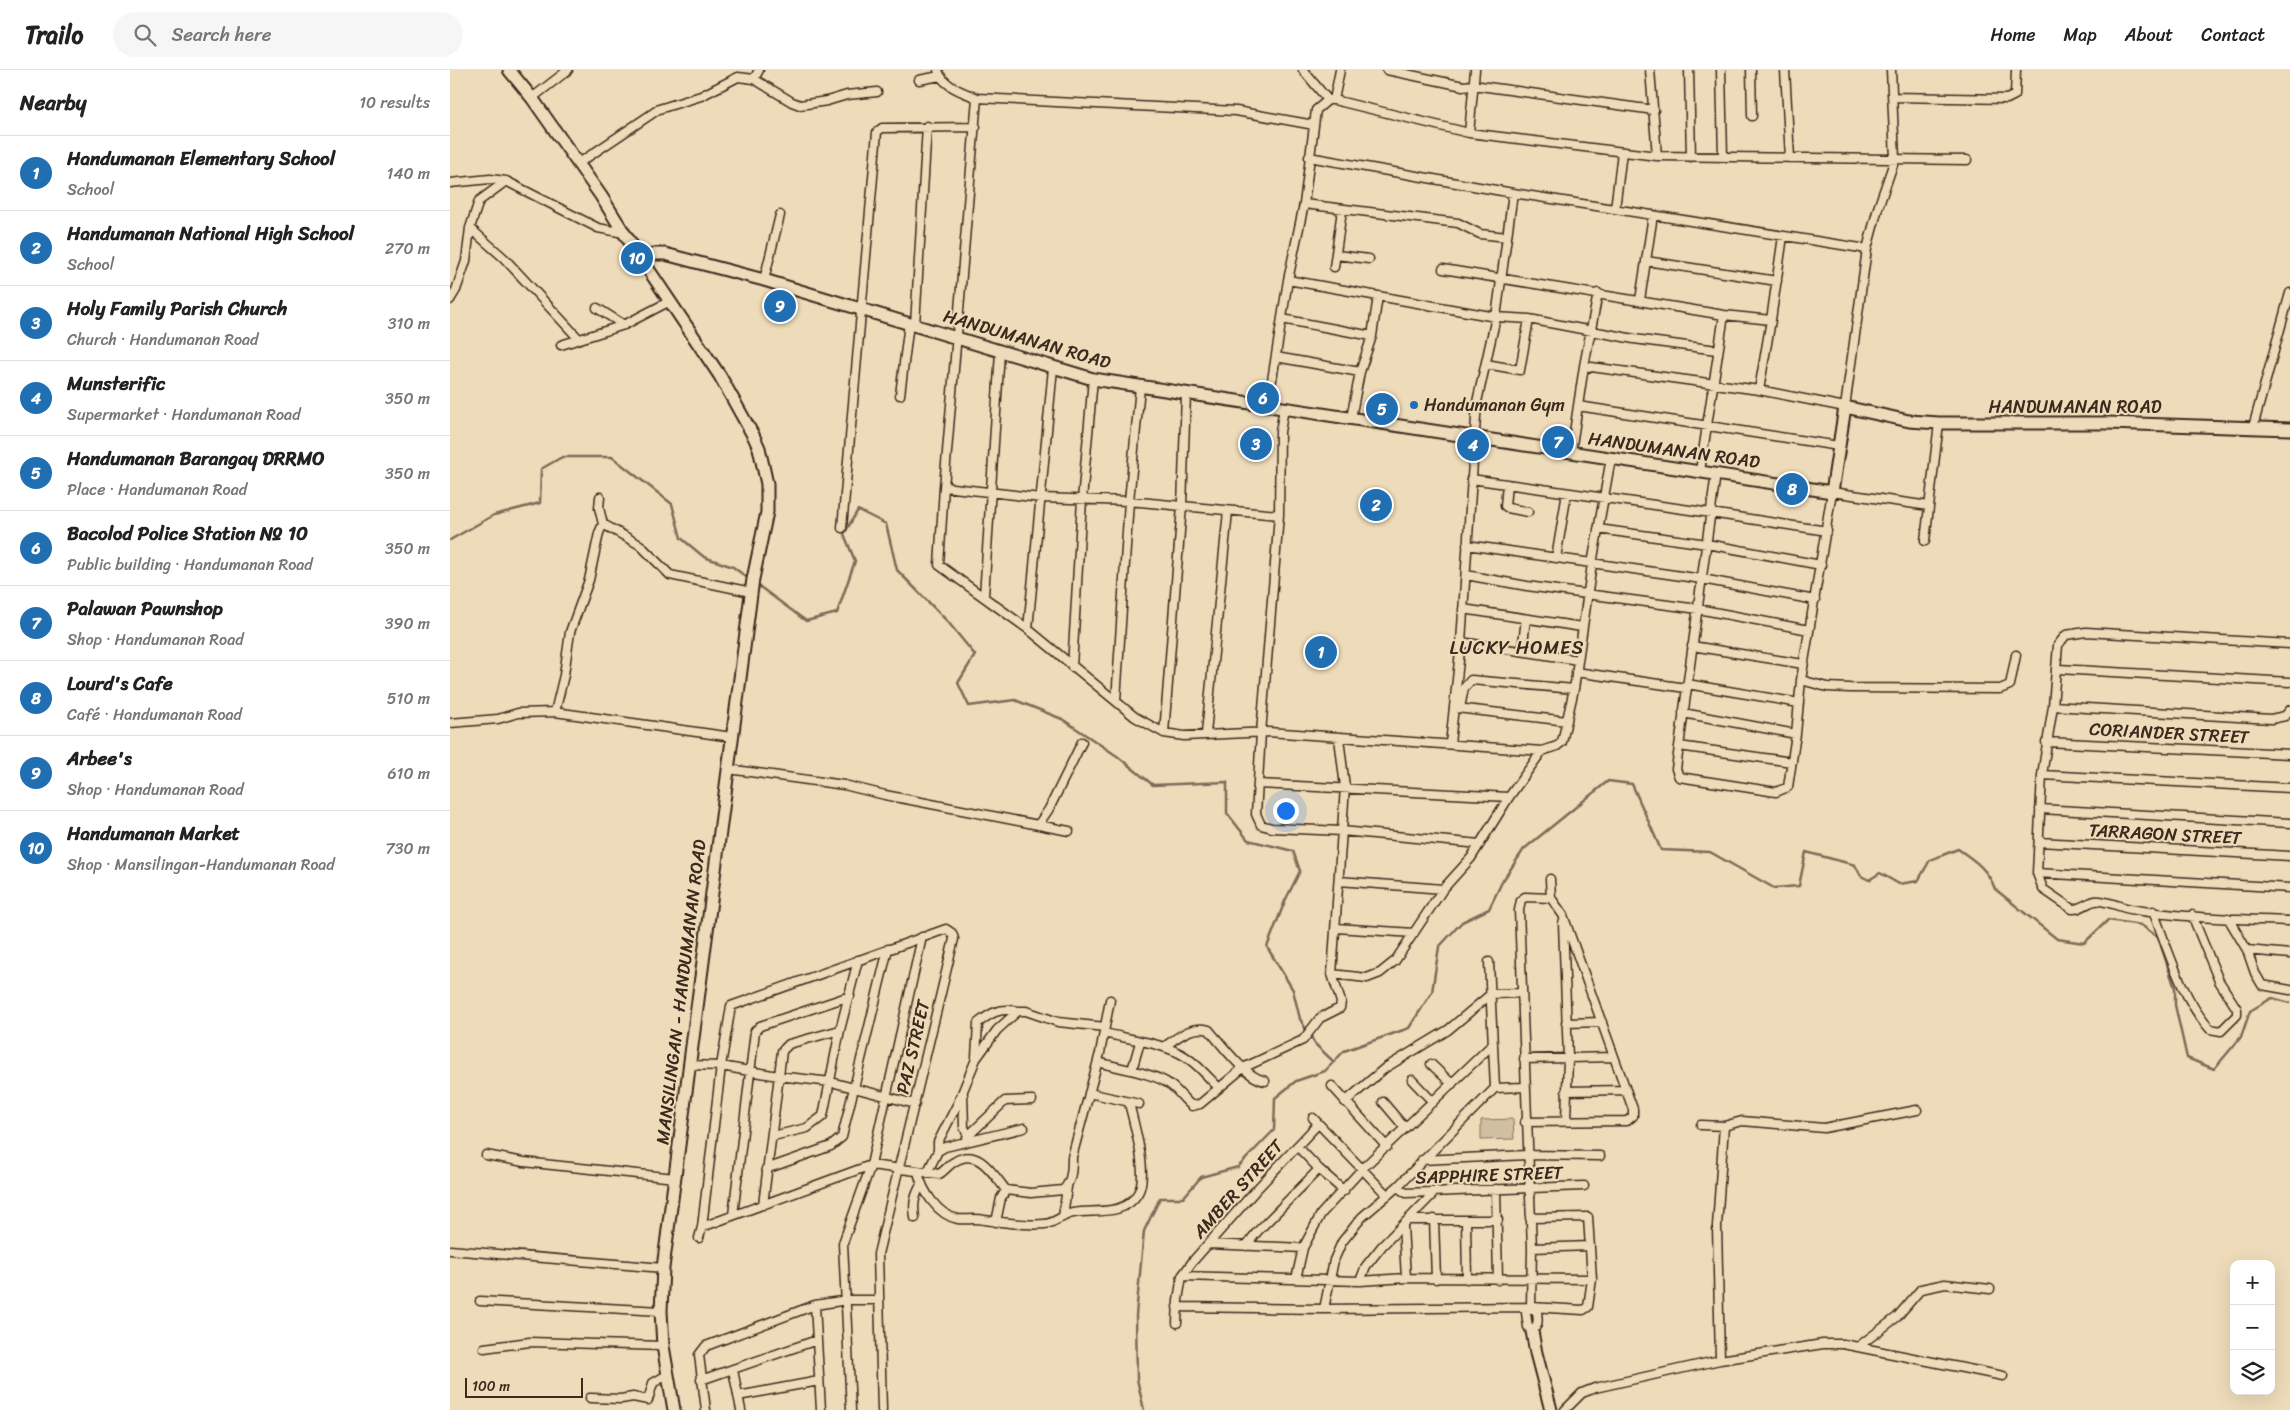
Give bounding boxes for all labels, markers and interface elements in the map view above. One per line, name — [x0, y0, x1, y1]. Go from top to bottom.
search box — [113, 12, 463, 57]
text: Trailo — [25, 14, 83, 56]
text: Search here — [171, 18, 272, 51]
text: Home — [1991, 19, 2036, 51]
text: Map — [2064, 19, 2097, 51]
text: About — [2125, 19, 2173, 51]
text: Contact — [2201, 19, 2265, 51]
icon: search — [131, 21, 159, 49]
text: Nearby — [20, 84, 86, 122]
text: 10 results — [359, 88, 430, 117]
text: Handumanan Elementary School — [67, 142, 335, 175]
text: 1 — [33, 159, 39, 188]
text: 140 m — [387, 159, 430, 188]
text: School — [67, 175, 114, 204]
text: Handumanan National High School — [67, 217, 354, 250]
text: 2 — [31, 234, 41, 263]
text: 270 m — [385, 234, 430, 263]
pin: 10 — [621, 239, 653, 277]
text: School — [67, 250, 114, 279]
pin: 9 — [764, 287, 796, 325]
text: Holy Family Parish Church — [67, 292, 287, 325]
street label: HANDUMANAN ROAD — [939, 300, 1115, 378]
text: 3 — [32, 309, 40, 338]
text: 310 m — [388, 309, 430, 338]
text: Church · Handumanan Road — [67, 325, 259, 354]
text: Munsterific — [67, 367, 166, 400]
pin: 6 — [1247, 379, 1279, 417]
text: 4 — [31, 384, 41, 413]
text: 350 m — [385, 384, 430, 413]
place label: Handumanan Gym — [1424, 389, 1565, 421]
pin: 5 — [1366, 390, 1398, 428]
street label: HANDUMANAN ROAD — [1989, 391, 2162, 423]
marker: Handumanan Gym — [1408, 399, 1420, 411]
text: Supermarket · Handumanan Road — [67, 400, 301, 429]
street label: HANDUMANAN ROAD — [1586, 422, 1762, 478]
pin: 7 — [1542, 423, 1574, 461]
pin: 3 — [1240, 425, 1272, 463]
pin: 4 — [1457, 426, 1489, 464]
text: Handumanan Barangay DRRMO — [67, 442, 324, 475]
text: 5 — [31, 459, 41, 488]
text: 350 m — [385, 459, 430, 488]
pin: 8 — [1776, 470, 1808, 508]
text: Place · Handumanan Road — [67, 475, 247, 504]
pin: 2 — [1360, 486, 1392, 524]
text: Bacolod Police Station № 10 — [67, 517, 308, 550]
text: 6 — [31, 534, 41, 563]
text: 350 m — [385, 534, 430, 563]
text: Public building · Handumanan Road — [67, 550, 313, 579]
text: Palawan Pawnshop — [67, 592, 223, 625]
text: 7 — [31, 609, 41, 638]
text: 390 m — [385, 609, 430, 638]
text: Shop · Handumanan Road — [67, 625, 244, 654]
district label: LUCKY HOMES — [1450, 631, 1585, 664]
pin: 1 — [1305, 633, 1337, 671]
text: Lourd's Cafe — [67, 667, 173, 700]
text: 8 — [31, 684, 41, 713]
text: 510 m — [387, 684, 430, 713]
text: Café · Handumanan Road — [67, 700, 242, 729]
street label: CORIANDER STREET — [2088, 713, 2251, 753]
text: Arbee's — [67, 742, 132, 775]
text: 9 — [31, 759, 41, 788]
text: 610 m — [387, 759, 430, 788]
text: Shop · Handumanan Road — [67, 775, 244, 804]
your location — [1273, 798, 1299, 824]
street label: TARRAGON STREET — [2088, 814, 2243, 854]
text: Handumanan Market — [67, 817, 240, 850]
text: 10 — [28, 834, 44, 863]
text: 730 m — [386, 834, 430, 863]
street label: MANSILINGAN - HANDUMANAN ROAD — [646, 837, 716, 1146]
text: Shop · Mansilingan-Handumanan Road — [67, 850, 335, 879]
street label: PAZ STREET — [887, 996, 940, 1097]
street label: AMBER STREET — [1184, 1131, 1292, 1247]
street label: SAPPHIRE STREET — [1415, 1156, 1564, 1194]
map controls — [2230, 1260, 2275, 1395]
button: + — [2230, 1260, 2275, 1305]
button: − — [2230, 1305, 2275, 1350]
button: layers — [2230, 1350, 2275, 1395]
text: 100 m — [472, 1374, 510, 1399]
scale bar — [465, 1375, 582, 1398]

